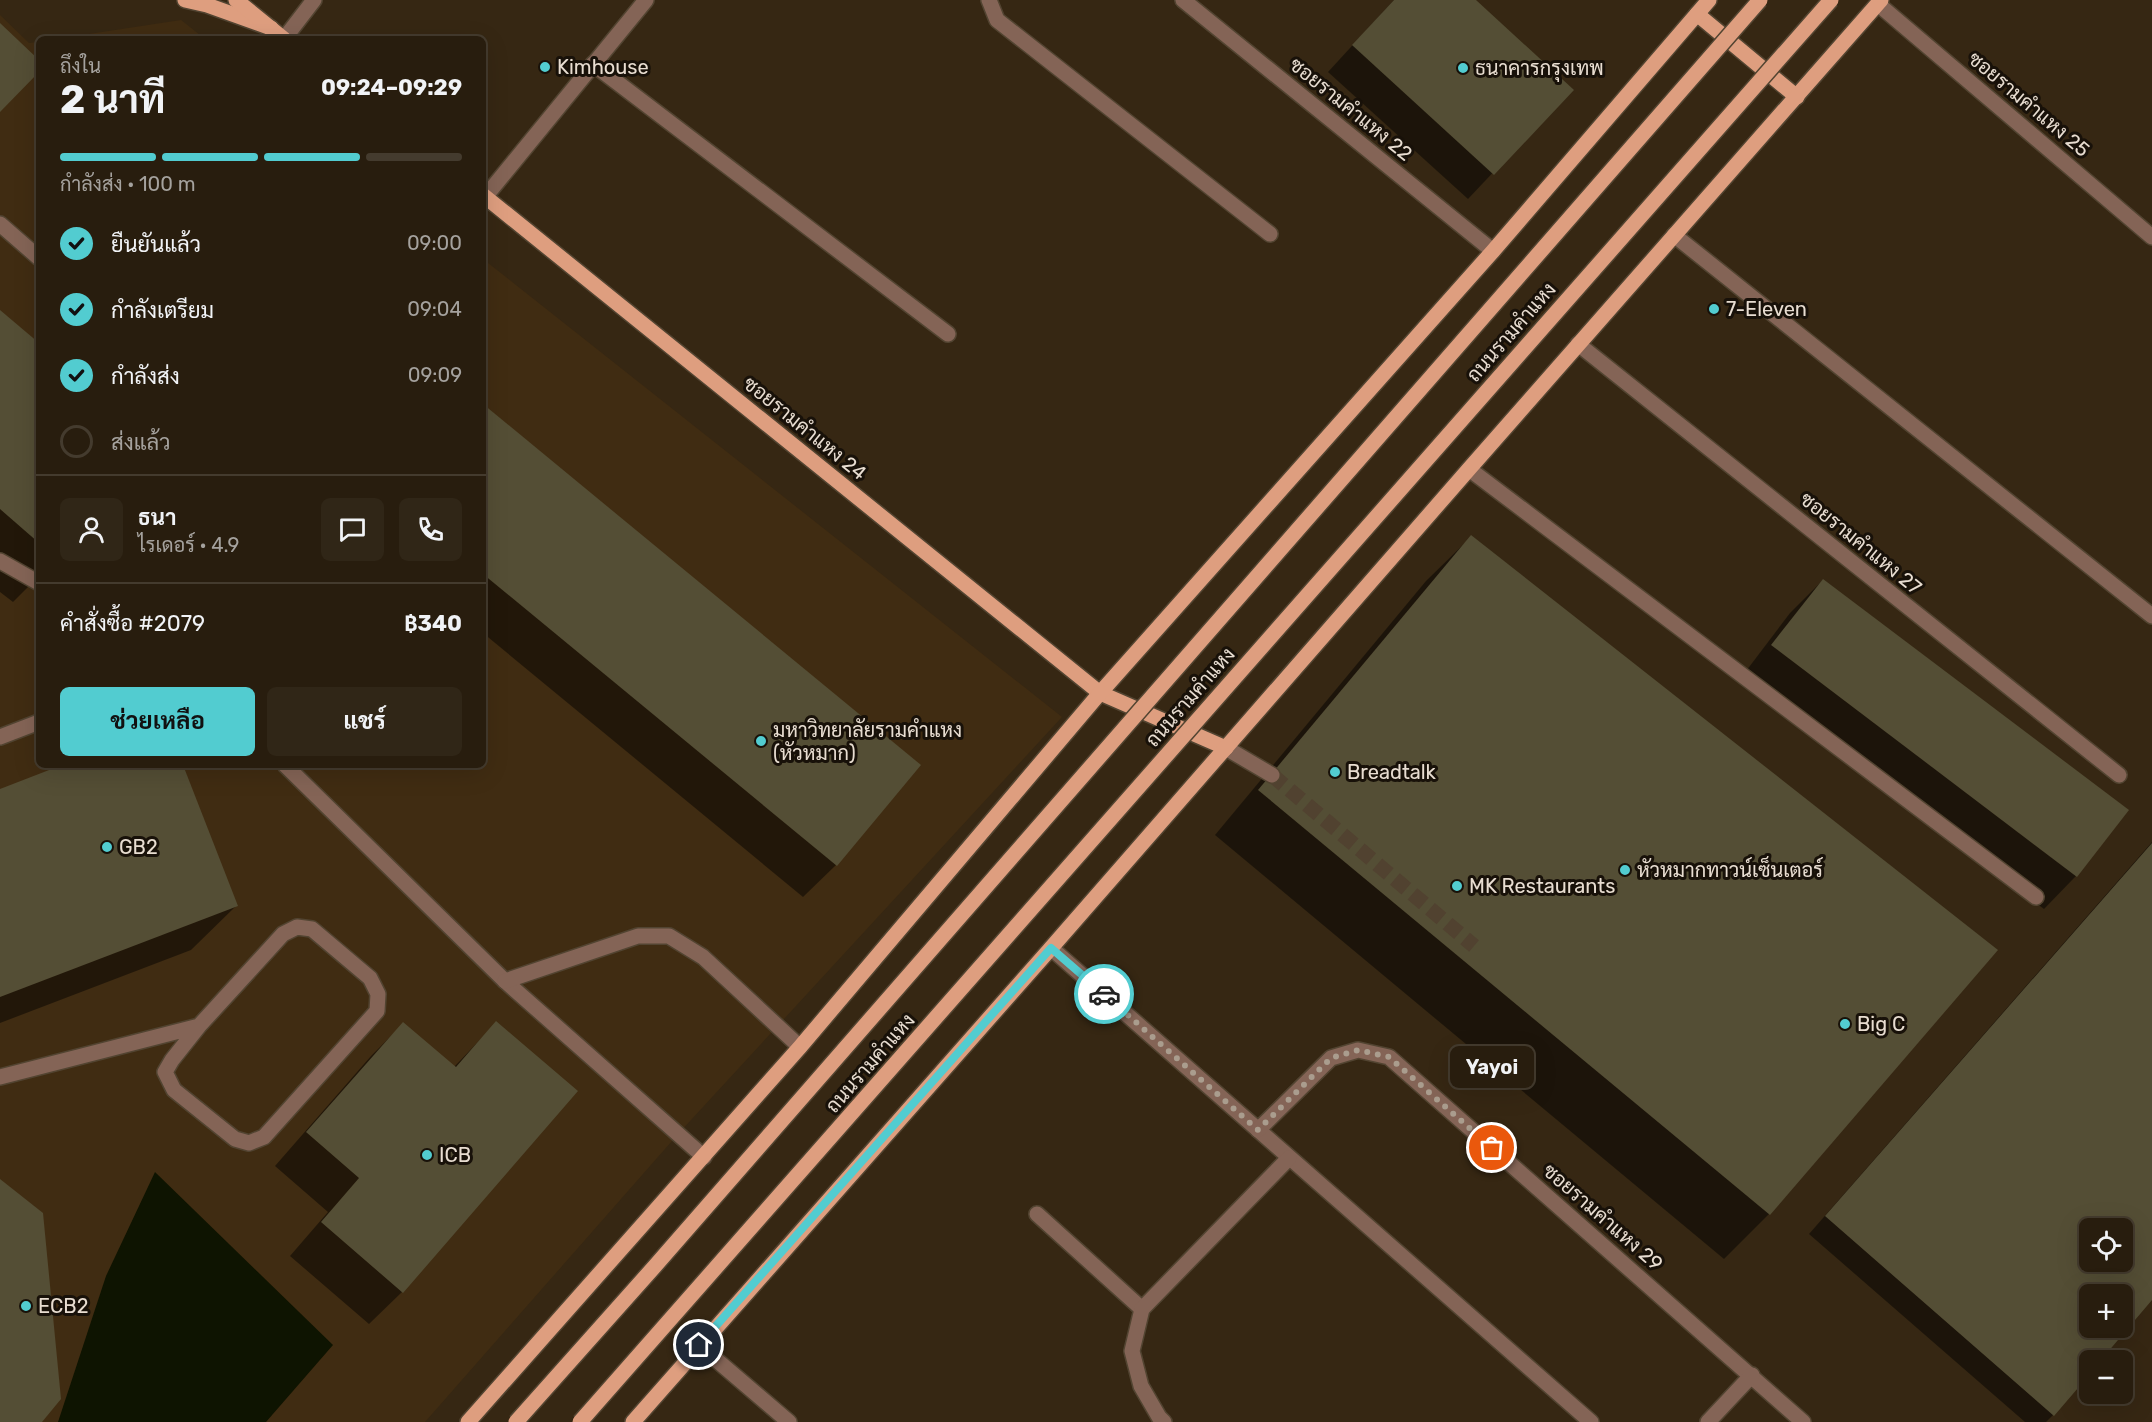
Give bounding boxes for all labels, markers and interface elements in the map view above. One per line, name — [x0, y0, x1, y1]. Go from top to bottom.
street label: ซอยรามคำแหง 25 — [1964, 46, 2094, 162]
street label: ซอยรามคำแหง 22 — [1285, 52, 1417, 166]
text: ถึงใน — [60, 54, 101, 78]
place label: Kimhouse — [557, 55, 649, 79]
place label: ธนาคารกรุงเทพ — [1475, 56, 1604, 82]
marker: Kimhouse — [538, 60, 552, 74]
marker: ธนาคารกรุงเทพ — [1456, 61, 1470, 75]
text: 09:24–09:29 — [321, 74, 462, 101]
text: 2 นาที — [60, 77, 165, 123]
text: กำลังส่ง · 100 m — [60, 172, 196, 196]
icon: check — [60, 227, 93, 260]
text: ยืนยันแล้ว — [111, 231, 201, 258]
text: 09:00 — [407, 231, 462, 255]
street label: ถนนรามคำแหง — [1461, 277, 1561, 387]
icon: check — [60, 293, 93, 326]
text: กำลังเตรียม — [111, 297, 214, 324]
text: 09:04 — [407, 297, 462, 321]
place label: 7-Eleven — [1726, 297, 1807, 321]
marker: 7-Eleven — [1707, 302, 1721, 316]
icon: check — [60, 359, 93, 392]
text: กำลังส่ง — [111, 363, 180, 390]
text: 09:09 — [408, 363, 462, 387]
street label: ซอยรามคำแหง 24 — [739, 371, 871, 485]
text: ส่งแล้ว — [111, 429, 171, 456]
street label: ซอยรามคำแหง 27 — [1795, 487, 1927, 599]
button: person — [60, 498, 123, 561]
button: chat — [321, 498, 384, 561]
button: phone — [399, 498, 462, 561]
text: ธนา — [138, 504, 176, 531]
text: ไรเดอร์ · 4.9 — [138, 533, 239, 557]
text: คำสั่งซื้อ #2079 — [60, 610, 205, 637]
text: ฿340 — [404, 610, 462, 637]
street label: ถนนรามคำแหง — [1140, 642, 1240, 752]
button: ช่วยเหลือ — [60, 687, 255, 756]
button: แชร์ — [267, 687, 462, 756]
place label: มหาวิทยาลัยรามคำแหง (หัวหมาก) — [773, 718, 962, 765]
marker: มหาวิทยาลัยรามคำแหง (หัวหมาก) — [754, 734, 768, 748]
place label: Breadtalk — [1347, 760, 1437, 784]
marker: Breadtalk — [1328, 765, 1342, 779]
place label: GB2 — [119, 835, 158, 859]
marker: GB2 — [100, 840, 114, 854]
place label: หัวหมากทาวน์เซ็นเตอร์ — [1637, 855, 1823, 882]
marker: หัวหมากทาวน์เซ็นเตอร์ — [1618, 863, 1632, 877]
place label: MK Restaurants — [1469, 874, 1615, 898]
marker: MK Restaurants — [1450, 879, 1464, 893]
courier — [1074, 964, 1134, 1024]
icon: car — [1088, 978, 1121, 1011]
street label: ถนนรามคำแหง — [820, 1008, 920, 1118]
place label: Big C — [1857, 1012, 1905, 1036]
marker: Big C — [1838, 1017, 1852, 1031]
callout: Yayoi — [1450, 1046, 1534, 1088]
text: Yayoi — [1466, 1055, 1518, 1079]
pin — [1466, 1122, 1517, 1173]
icon: bag — [1475, 1131, 1508, 1164]
place label: ICB — [439, 1143, 471, 1167]
marker: ICB — [420, 1148, 434, 1162]
street label: ซอยรามคำแหง 29 — [1538, 1158, 1668, 1276]
map controls — [2079, 1218, 2133, 1404]
button: locate — [2079, 1218, 2133, 1272]
button: + — [2079, 1284, 2133, 1338]
place label: ECB2 — [38, 1294, 88, 1318]
marker: ECB2 — [19, 1299, 33, 1313]
pin — [673, 1319, 724, 1370]
icon: home — [682, 1328, 715, 1361]
button: − — [2079, 1350, 2133, 1404]

